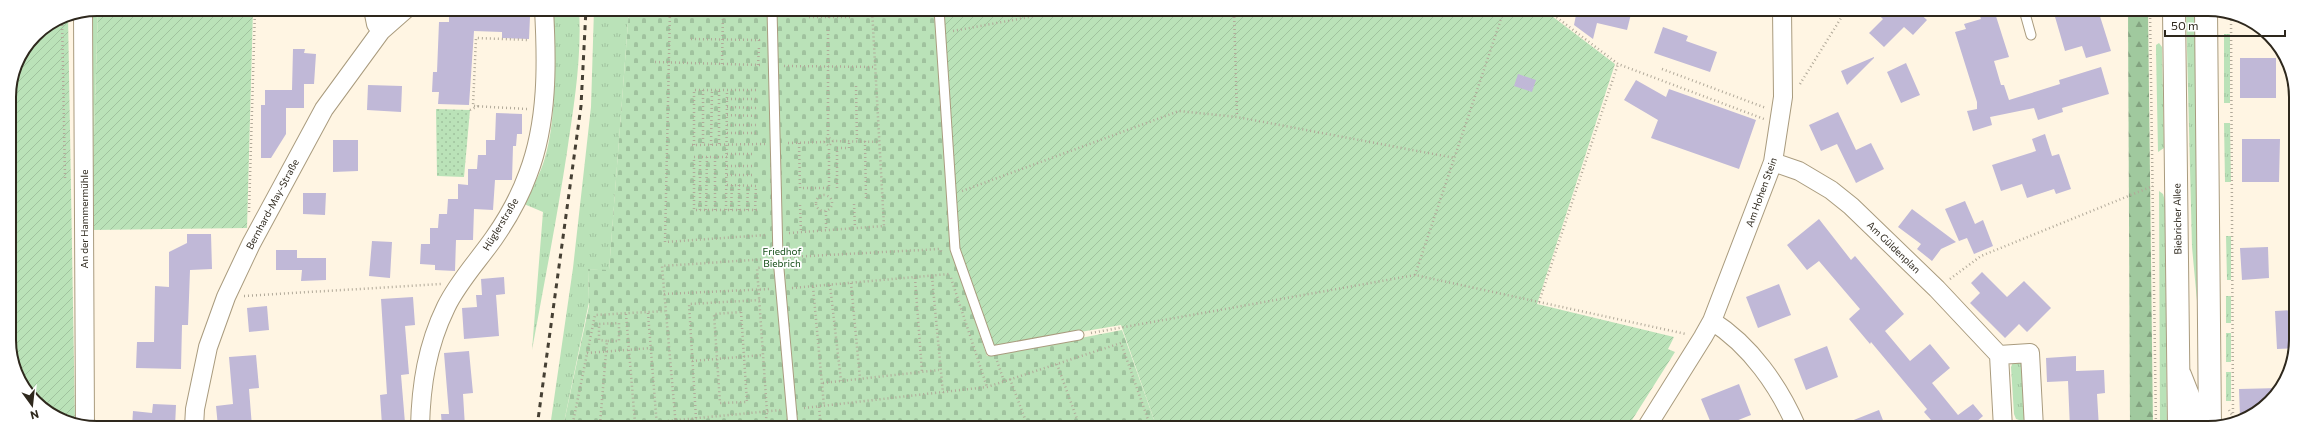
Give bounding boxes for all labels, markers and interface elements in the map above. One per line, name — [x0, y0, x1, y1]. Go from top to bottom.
scale bar — [2165, 12, 2285, 38]
text: 50 m — [2171, 18, 2199, 32]
street label: Am Hohen Stein — [1743, 156, 1779, 228]
street label: Bernhard-May-Straße — [243, 157, 301, 251]
street label: An der Hammermühle — [78, 170, 90, 268]
street label: Biebricher Allee — [2170, 183, 2184, 255]
street label: Hüglerstraße — [480, 196, 520, 252]
street label: Am Güldenplan — [1865, 219, 1923, 275]
park label: Friedhof Biebrich — [763, 245, 801, 269]
north arrow — [12, 385, 52, 425]
text: N — [29, 408, 40, 422]

